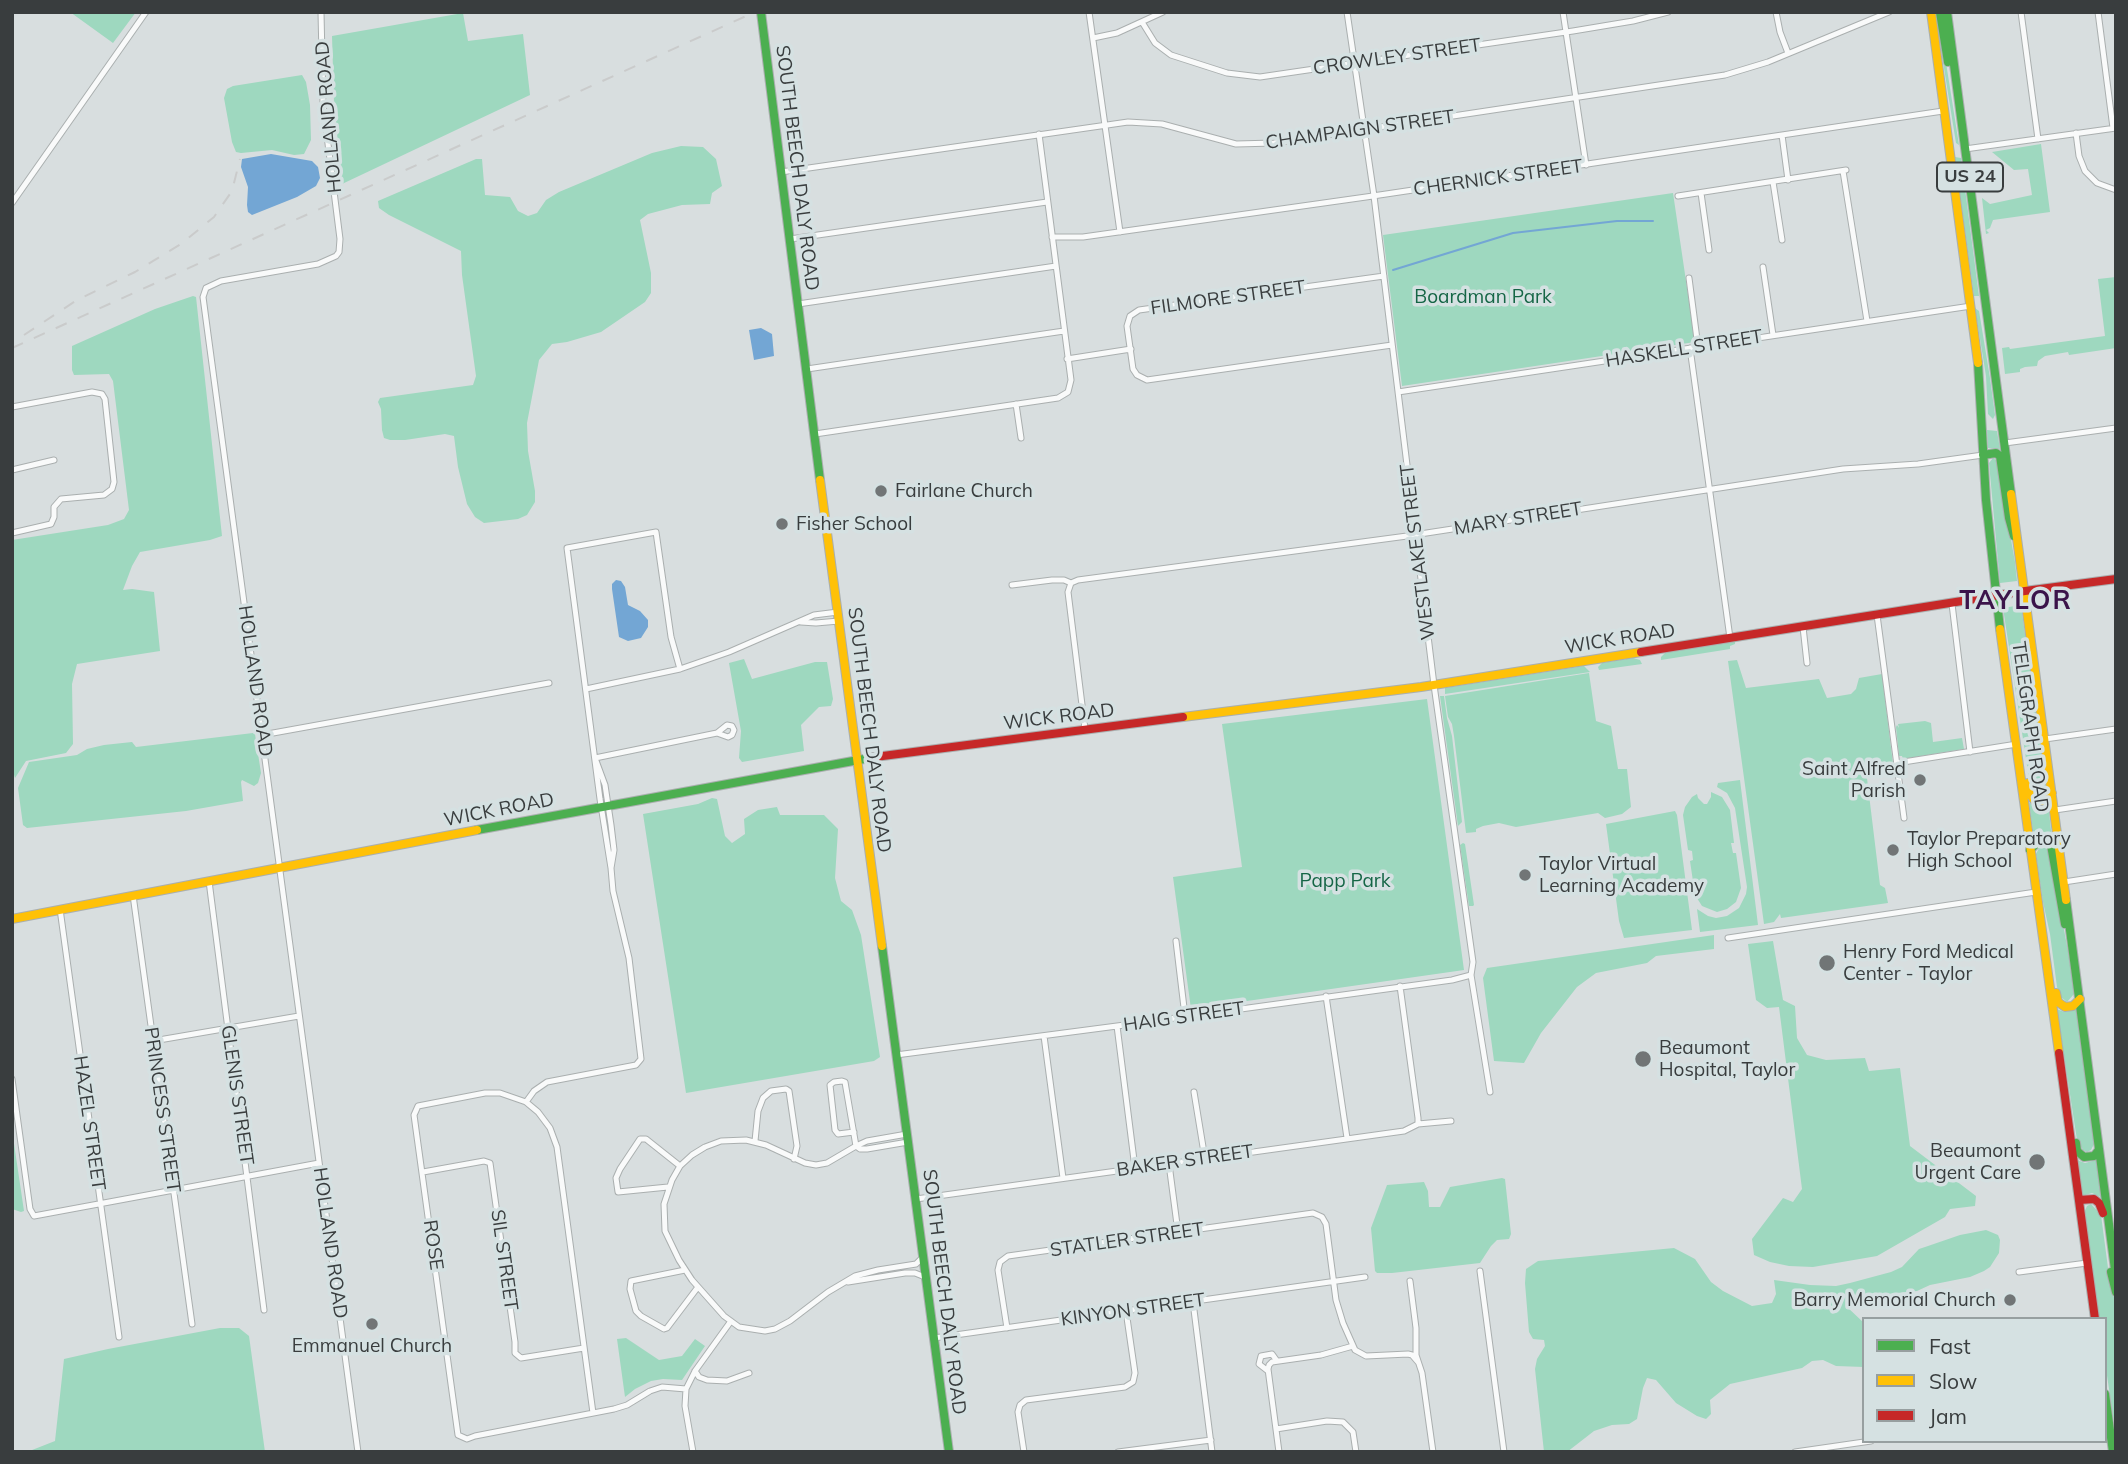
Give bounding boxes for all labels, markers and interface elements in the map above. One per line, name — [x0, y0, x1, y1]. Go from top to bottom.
street label: CROWLEY STREET — [1312, 34, 1482, 80]
street label: HOLLAND ROAD — [311, 40, 347, 194]
street label: SOUTH BEECH DALY ROAD — [771, 44, 823, 292]
street label: CHAMPAIGN STREET — [1264, 105, 1456, 155]
street label: CHERNICK STREET — [1412, 155, 1584, 201]
road number: US 24 — [1937, 162, 2003, 192]
street label: FILMORE STREET — [1149, 276, 1307, 320]
park label: Boardman Park — [1414, 286, 1552, 308]
street label: HASKELL STREET — [1604, 325, 1764, 373]
street label: WESTLAKE STREET — [1396, 463, 1440, 641]
place label: Fairlane Church — [895, 480, 1033, 502]
marker: Fairlane Church — [873, 483, 889, 499]
street label: MARY STREET — [1452, 498, 1584, 540]
place label: Fisher School — [796, 513, 913, 535]
marker: Fisher School — [774, 516, 790, 532]
district label: TAYLOR — [1960, 585, 2072, 617]
street label: HOLLAND ROAD — [233, 604, 277, 758]
street label: SOUTH BEECH DALY ROAD — [843, 606, 895, 854]
street label: WICK ROAD — [1563, 619, 1677, 659]
street label: TELEGRAPH ROAD — [2007, 640, 2053, 814]
street label: WICK ROAD — [1002, 699, 1116, 735]
place label: Saint Alfred Parish — [1802, 758, 1906, 802]
marker: Saint Alfred Parish — [1912, 772, 1928, 788]
street label: WICK ROAD — [442, 788, 556, 832]
place label: Taylor Preparatory High School — [1907, 828, 2071, 872]
marker: Taylor Preparatory High School — [1885, 842, 1901, 858]
place label: Taylor Virtual Learning Academy — [1539, 853, 1704, 897]
marker: Taylor Virtual Learning Academy — [1517, 867, 1533, 883]
park label: Papp Park — [1299, 870, 1391, 892]
place label: Henry Ford Medical Center - Taylor — [1843, 941, 2014, 985]
marker: Henry Ford Medical Center - Taylor — [1817, 953, 1837, 973]
street label: HAIG STREET — [1122, 997, 1246, 1037]
street label: GLENIS STREET — [216, 1024, 258, 1166]
street label: PRINCESS STREET — [139, 1026, 185, 1194]
place label: Beaumont Hospital, Taylor — [1659, 1037, 1795, 1081]
marker: Beaumont Hospital, Taylor — [1633, 1049, 1653, 1069]
street label: HAZEL STREET — [68, 1054, 110, 1192]
street label: BAKER STREET — [1115, 1140, 1255, 1182]
place label: Beaumont Urgent Care — [1915, 1140, 2021, 1184]
marker: Beaumont Urgent Care — [2027, 1152, 2047, 1172]
street label: HOLLAND ROAD — [308, 1166, 352, 1320]
street label: SOUTH BEECH DALY ROAD — [918, 1168, 970, 1416]
street label: SIL STREET — [486, 1208, 522, 1312]
street label: ROSE — [418, 1218, 448, 1272]
street label: STATLER STREET — [1049, 1218, 1205, 1262]
street label: KINYON STREET — [1059, 1289, 1207, 1331]
place label: Barry Memorial Church — [1793, 1289, 1996, 1311]
marker: Barry Memorial Church — [2002, 1292, 2018, 1308]
marker: Emmanuel Church — [364, 1316, 380, 1332]
legend — [1862, 1317, 2107, 1443]
text: Fast — [1929, 1333, 1971, 1359]
place label: Emmanuel Church — [292, 1335, 452, 1357]
text: Slow — [1929, 1368, 1977, 1394]
text: Jam — [1929, 1403, 1967, 1429]

